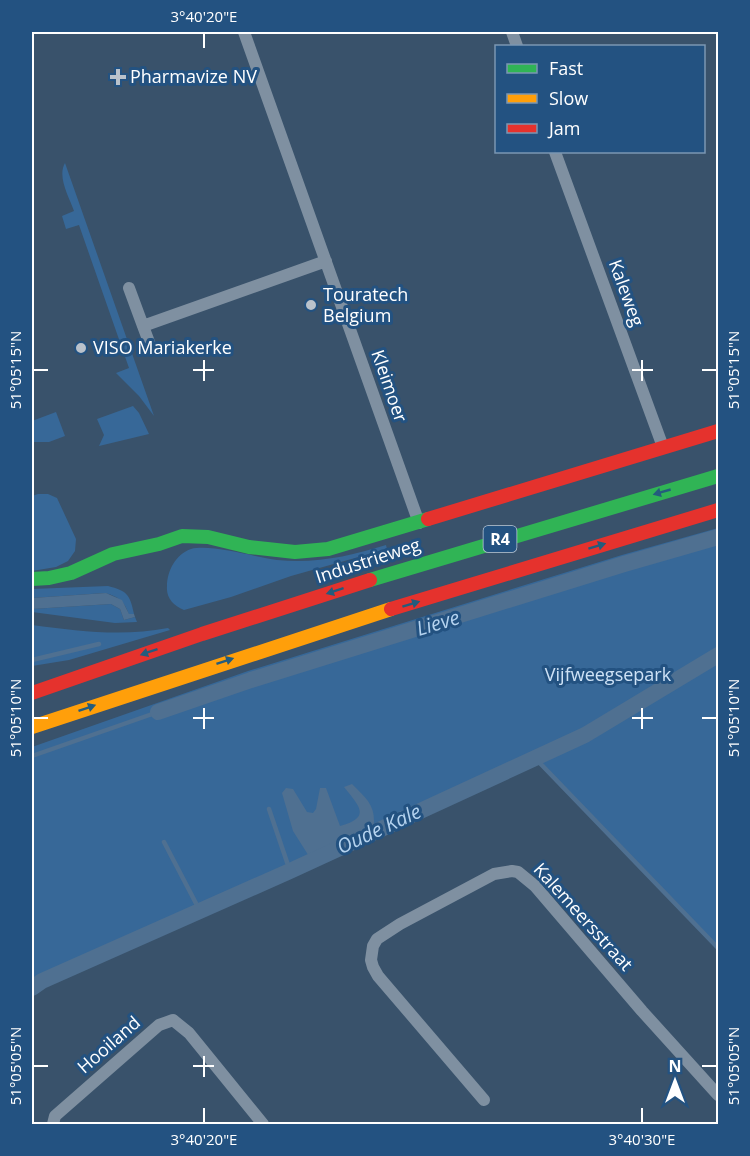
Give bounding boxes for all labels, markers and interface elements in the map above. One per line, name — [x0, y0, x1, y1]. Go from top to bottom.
text: 3°40'20"E — [171, 6, 237, 26]
legend — [495, 45, 705, 153]
text: Fast — [549, 56, 583, 80]
place label: Pharmavize NV — [130, 64, 257, 88]
marker: Pharmavize NV — [111, 70, 125, 84]
text: Slow — [549, 86, 588, 110]
text: Jam — [547, 116, 581, 140]
street label: Kaleweg — [604, 256, 650, 330]
place label: Touratech Belgium — [323, 282, 408, 327]
marker: Touratech Belgium — [304, 298, 318, 312]
text: 51°05'15"N — [5, 331, 25, 409]
text: 51°05'15"N — [723, 331, 743, 409]
place label: VISO Mariakerke — [93, 335, 232, 359]
marker: VISO Mariakerke — [74, 341, 88, 355]
street label: Kleimoer — [366, 346, 414, 426]
one-way arrow — [653, 488, 671, 498]
road number: R4 — [484, 526, 516, 552]
street label: Industrieweg — [312, 532, 423, 588]
one-way arrow — [588, 540, 606, 550]
one-way arrow — [326, 587, 344, 596]
one-way arrow — [402, 599, 420, 608]
water label: Lieve — [413, 603, 463, 642]
one-way arrow — [139, 648, 157, 658]
one-way arrow — [216, 656, 234, 665]
park label: Vijfweegsepark — [545, 662, 672, 686]
text: 51°05'10"N — [5, 679, 25, 757]
text: 51°05'10"N — [723, 679, 743, 757]
one-way arrow — [78, 702, 96, 712]
water label: Oude Kale — [332, 797, 425, 860]
street label: Kalemeersstraat — [529, 857, 639, 975]
street label: Hooiland — [72, 1010, 145, 1078]
text: 51°05'05"N — [5, 1027, 25, 1105]
text: 51°05'05"N — [723, 1027, 743, 1105]
north arrow — [645, 1051, 705, 1111]
text: N — [668, 1055, 682, 1077]
text: 3°40'20"E — [171, 1129, 237, 1149]
text: 3°40'30"E — [609, 1129, 675, 1149]

